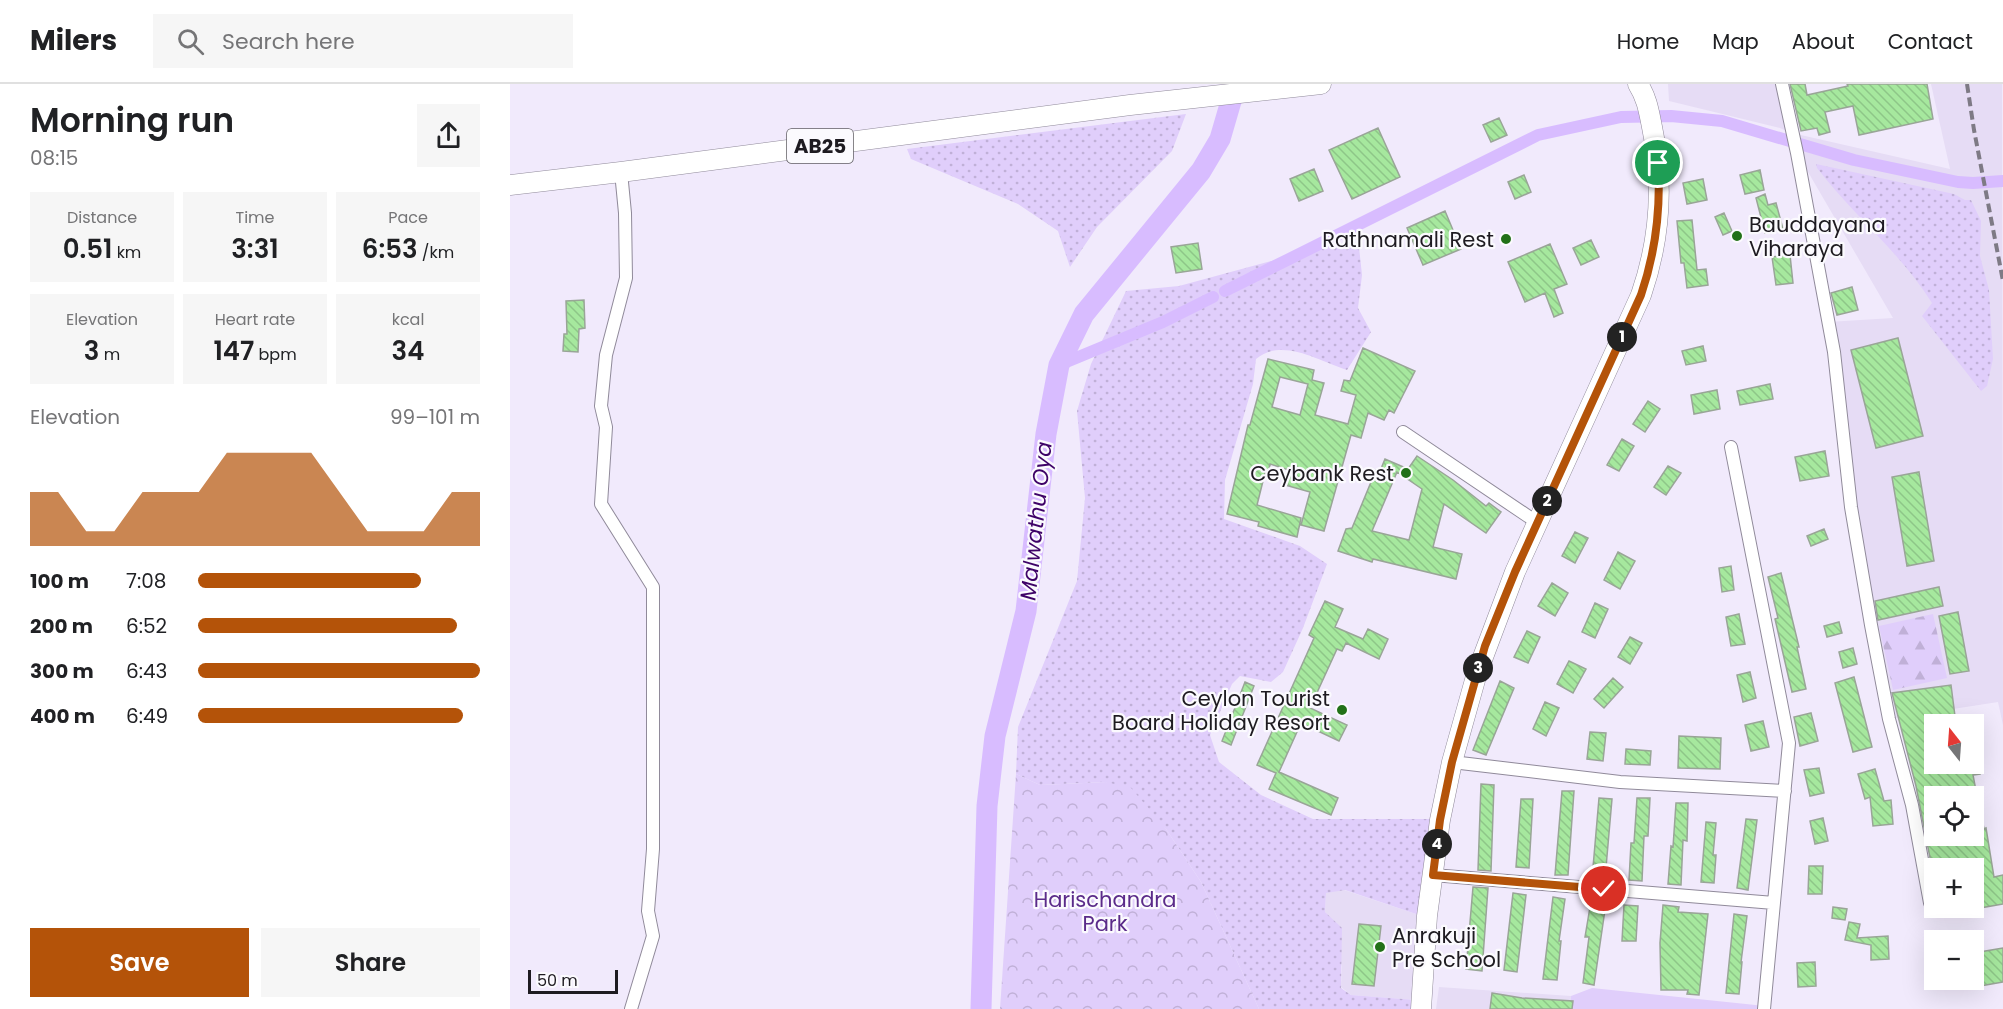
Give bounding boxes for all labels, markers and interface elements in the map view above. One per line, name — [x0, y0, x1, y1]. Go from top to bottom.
search box — [153, 14, 573, 68]
text: Milers — [30, 21, 117, 60]
icon: search — [174, 25, 207, 58]
text: Search here — [222, 26, 355, 57]
text: Home — [1617, 27, 1679, 56]
text: Map — [1712, 27, 1759, 56]
text: About — [1792, 27, 1855, 56]
text: Contact — [1888, 27, 1973, 56]
text: Morning run — [30, 97, 234, 144]
button: share — [417, 104, 480, 167]
road number: AB25 — [787, 129, 853, 163]
pin — [1632, 137, 1683, 188]
text: 08:15 — [30, 144, 78, 172]
icon: arrive — [1641, 146, 1674, 179]
text: Distance — [67, 206, 137, 229]
text: Time — [236, 206, 275, 229]
text: Pace — [388, 206, 428, 229]
place label: Bauddayana Viharaya — [1749, 210, 1886, 263]
place label: Rathnamali Rest — [1322, 225, 1494, 254]
marker: Bauddayana Viharaya — [1730, 229, 1744, 243]
text: 0.51 — [63, 231, 112, 267]
text: 3:31 — [231, 231, 279, 267]
text: 6:53 — [362, 231, 418, 267]
marker: Rathnamali Rest — [1499, 232, 1513, 246]
text: km — [112, 241, 141, 264]
text: /km — [418, 241, 454, 264]
text: Elevation — [66, 308, 138, 331]
text: Heart rate — [215, 308, 295, 331]
text: kcal — [392, 308, 424, 331]
pin: 1 — [1607, 322, 1637, 352]
text: 1 — [1619, 325, 1625, 348]
text: 3 — [84, 333, 99, 369]
text: 147 — [213, 333, 254, 369]
text: 34 — [392, 333, 424, 369]
text: m — [99, 343, 120, 366]
text: bpm — [254, 343, 297, 366]
text: Elevation — [30, 403, 120, 431]
text: 99–101 m — [390, 403, 480, 431]
water label: Malwathu Oya — [1012, 440, 1060, 602]
place label: Ceybank Rest — [1250, 459, 1394, 488]
marker: Ceybank Rest — [1399, 466, 1413, 480]
pin: 2 — [1532, 486, 1562, 516]
text: 2 — [1542, 489, 1552, 512]
text: 100 m — [30, 567, 89, 595]
text: 7:08 — [126, 567, 166, 595]
text: 200 m — [30, 612, 93, 640]
text: 6:52 — [126, 612, 167, 640]
pin: 3 — [1463, 653, 1493, 683]
text: 3 — [1473, 656, 1483, 679]
text: 300 m — [30, 657, 94, 685]
text: 6:43 — [126, 657, 167, 685]
place label: Ceylon Tourist Board Holiday Resort — [1112, 684, 1330, 737]
text: 400 m — [30, 702, 95, 730]
text: 6:49 — [126, 702, 168, 730]
marker: Ceylon Tourist Board Holiday Resort — [1335, 703, 1349, 717]
north arrow — [1924, 714, 1984, 774]
map controls — [1924, 714, 1984, 990]
button: locate — [1924, 786, 1984, 846]
pin: 4 — [1422, 829, 1452, 859]
text: 4 — [1432, 832, 1442, 855]
button: + — [1924, 858, 1984, 918]
pin — [1578, 863, 1629, 914]
icon: check — [1587, 872, 1620, 905]
park label: Harischandra Park — [1034, 885, 1176, 938]
place label: Anrakuji Pre School — [1392, 921, 1501, 974]
button: Save — [30, 928, 249, 997]
button: Share — [261, 928, 480, 997]
button: − — [1924, 930, 1984, 990]
marker: Anrakuji Pre School — [1373, 940, 1387, 954]
scale bar — [528, 967, 618, 994]
text: 50 m — [537, 969, 578, 992]

